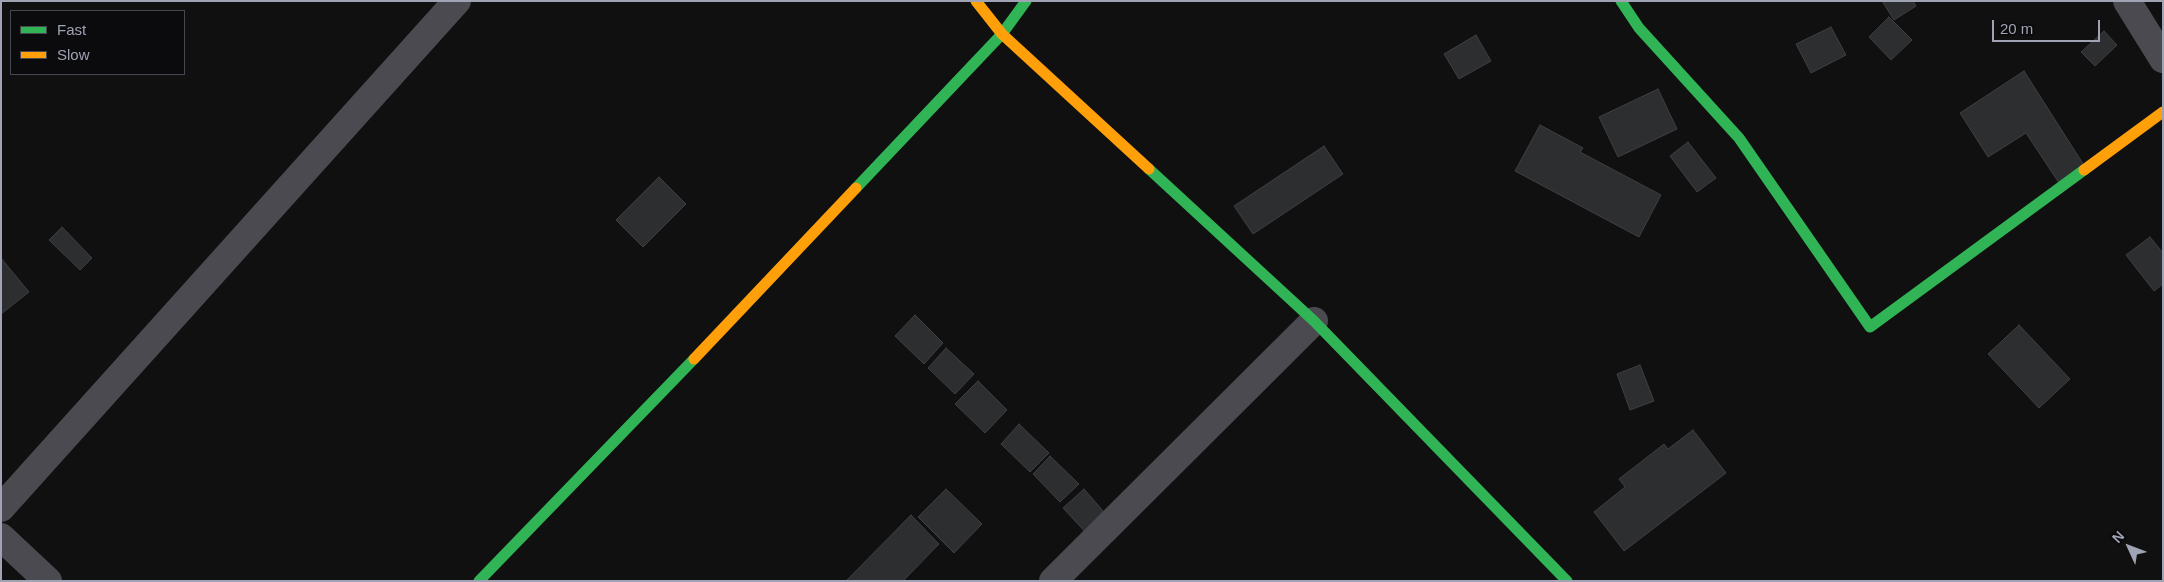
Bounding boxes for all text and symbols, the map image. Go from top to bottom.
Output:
legend [10,10,185,75]
scale bar [1994,10,2102,42]
text: 20 m [2000,20,2033,37]
text: Fast [57,21,86,38]
text: Slow [57,46,90,63]
north arrow [2104,522,2154,572]
text: N [2109,528,2127,546]

